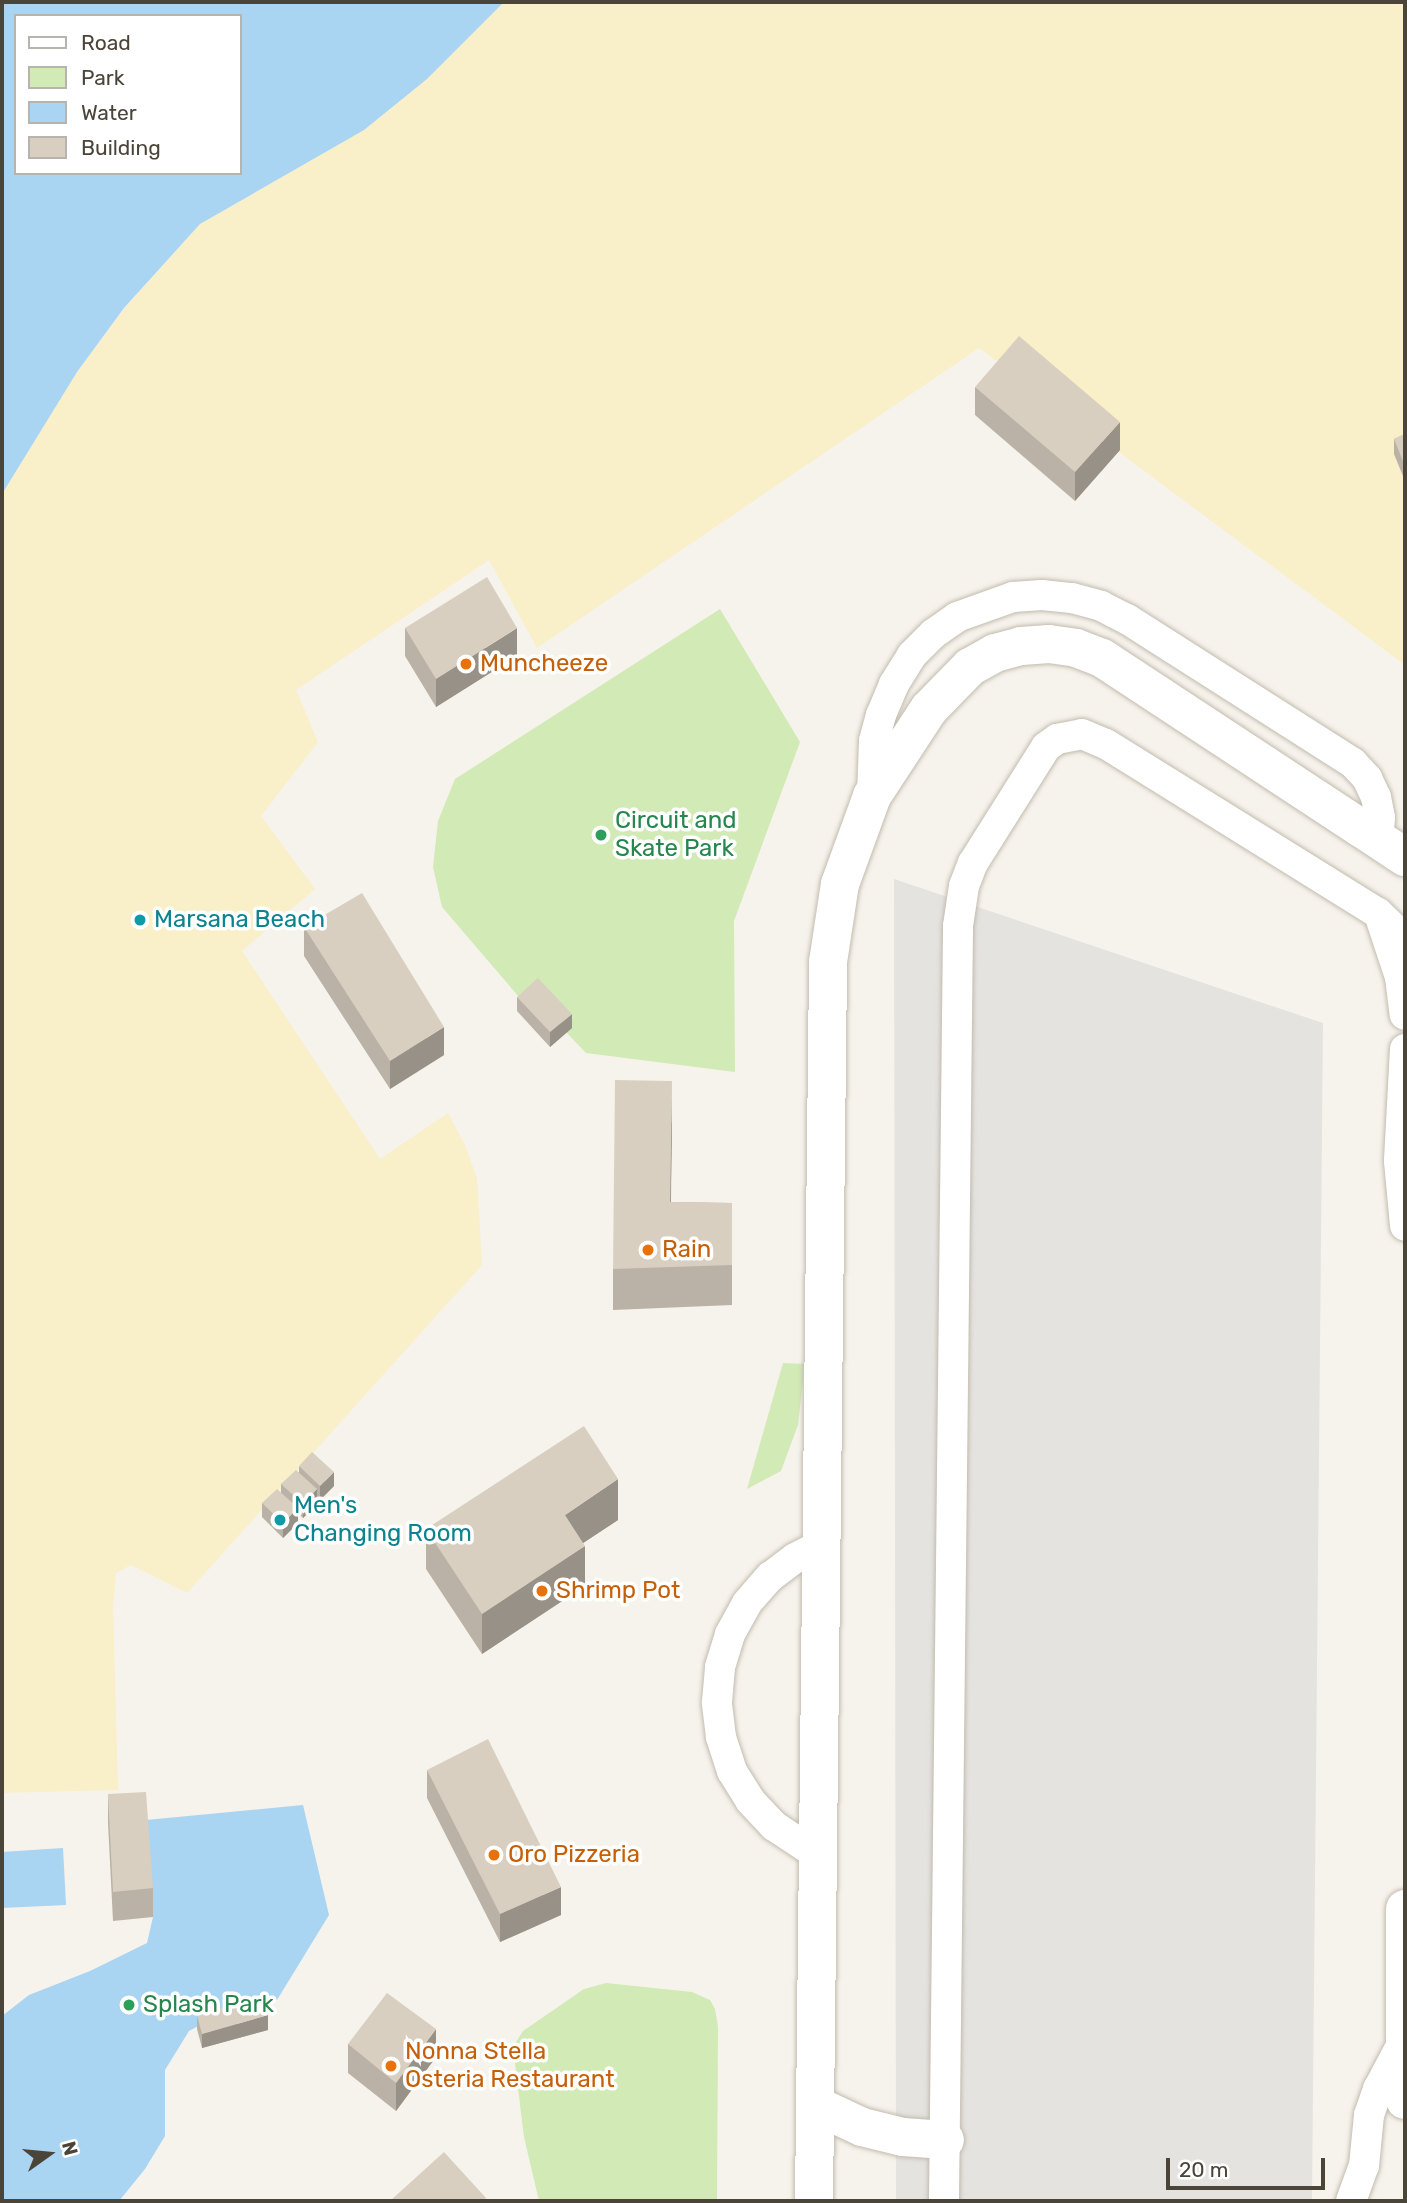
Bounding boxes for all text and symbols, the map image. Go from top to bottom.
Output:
legend [14,14,242,175]
text: Road [81,30,131,55]
text: Park [81,65,125,90]
text: Water [81,100,137,125]
text: Building [81,135,161,160]
place label: Muncheeze [480,650,608,678]
marker: Muncheeze [458,656,474,672]
place label: Circuit and Skate Park [615,807,737,863]
marker: Circuit and Skate Park [593,827,609,843]
place label: Marsana Beach [154,906,325,934]
marker: Marsana Beach [132,912,148,928]
place label: Rain [662,1236,711,1264]
marker: Rain [640,1242,656,1258]
place label: Men's Changing Room [294,1492,472,1548]
marker: Men's Changing Room [272,1512,288,1528]
place label: Shrimp Pot [556,1577,680,1605]
marker: Shrimp Pot [534,1583,550,1599]
place label: Oro Pizzeria [508,1841,640,1869]
marker: Oro Pizzeria [486,1847,502,1863]
place label: Splash Park [143,1991,274,2019]
marker: Splash Park [121,1997,137,2013]
place label: Nonna Stella Osteria Restaurant [405,2038,615,2094]
marker: Nonna Stella Osteria Restaurant [383,2058,399,2074]
north arrow [14,2119,84,2189]
text: N [57,2139,83,2158]
scale bar [1169,2144,1328,2188]
text: 20 m [1179,2157,1228,2182]

